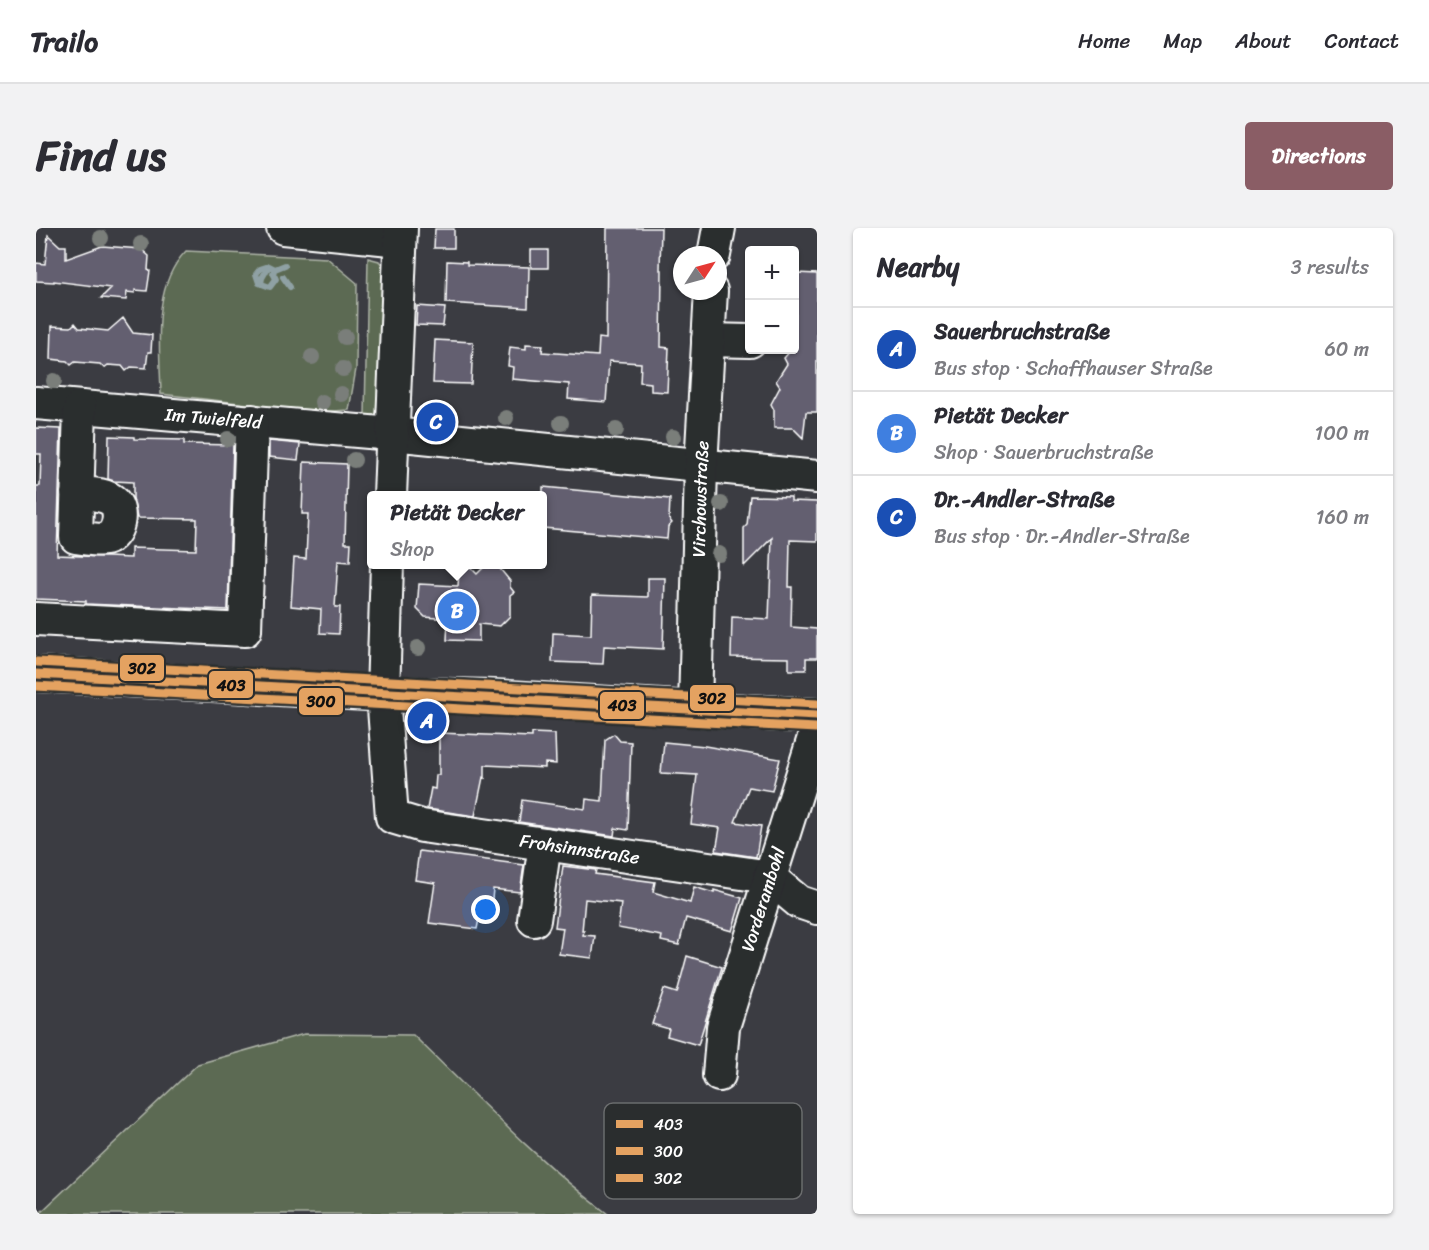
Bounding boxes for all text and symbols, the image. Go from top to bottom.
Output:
text: Trailo [30,17,98,66]
text: Home [1078,22,1130,60]
text: Map [1163,22,1202,60]
text: About [1235,22,1292,60]
text: Contact [1325,22,1399,60]
text: Find us [36,119,166,193]
button: Directions [1245,122,1393,190]
text: Nearby [877,244,959,290]
north arrow [673,246,727,300]
map controls [745,246,799,354]
button: + [745,246,799,300]
text: 3 results [1291,250,1369,285]
button: − [745,300,799,354]
text: Sauerbruchstraße [934,312,1110,351]
text: A [890,332,903,367]
text: 60 m [1324,332,1369,367]
text: Bus stop · Schaffhauser Straße [934,351,1213,386]
text: Pietät Decker [934,396,1067,435]
street label: Im Twielfeld [163,398,265,439]
pin: C [416,400,456,444]
text: B [890,416,903,451]
text: 100 m [1315,416,1369,451]
text: Shop · Sauerbruchstraße [934,435,1153,470]
street label: Virchowstraße [683,440,718,558]
text: Dr.-Andler-Straße [934,480,1115,519]
popup [367,491,547,569]
text: Pietät Decker [390,493,524,532]
text: C [890,500,903,535]
text: 160 m [1316,500,1369,535]
text: Bus stop · Dr.-Andler-Straße [934,519,1190,554]
text: Shop [390,532,434,567]
pin: B [438,588,476,634]
line badge: 302 [119,654,165,682]
text: 302 [127,654,157,683]
line badge: 403 [208,670,254,699]
text: 403 [216,671,246,700]
line badge: 302 [689,684,735,712]
text: 302 [697,684,727,713]
line badge: 300 [298,687,344,716]
text: 300 [305,687,336,716]
line badge: 403 [599,691,645,720]
text: 403 [607,691,637,720]
pin: A [408,698,446,744]
street label: Frohsinnstraße [517,825,642,874]
street label: Vorderambohl [732,842,795,956]
your location [471,895,500,924]
legend [604,1103,802,1199]
text: 403 [654,1110,683,1139]
text: 300 [654,1137,683,1166]
text: 302 [654,1164,682,1193]

